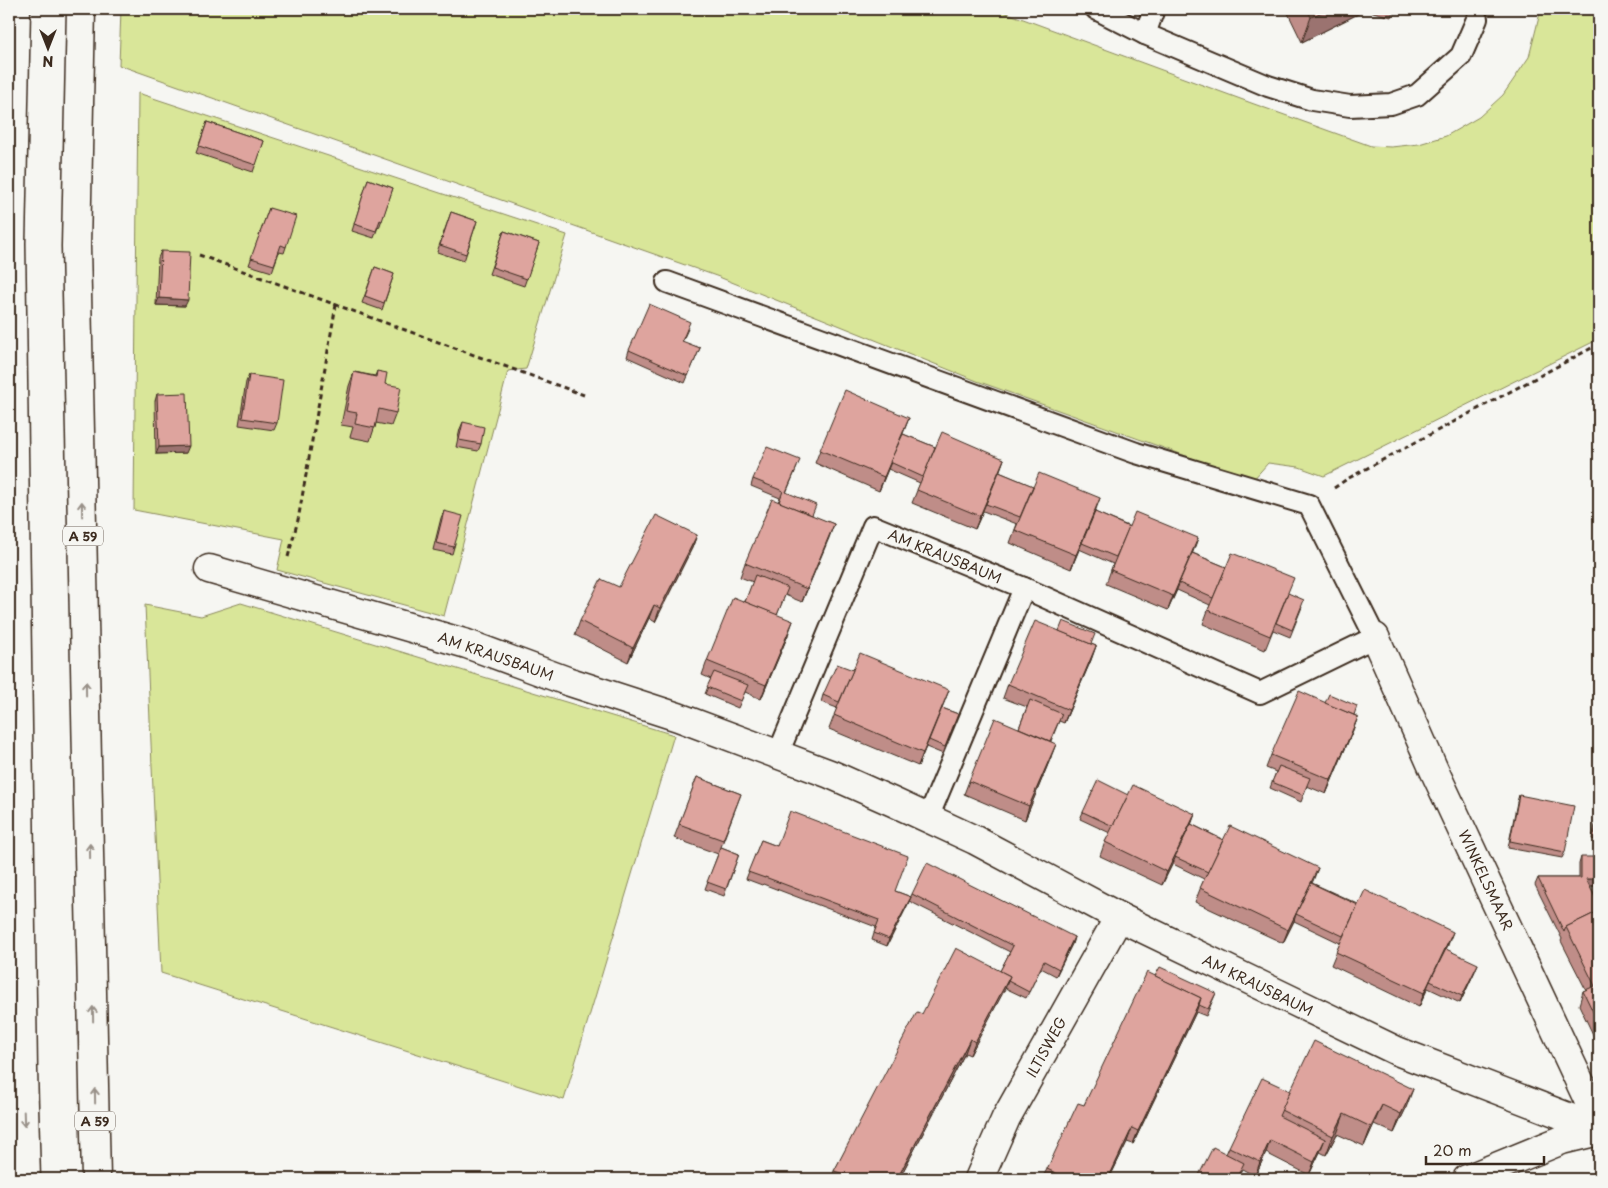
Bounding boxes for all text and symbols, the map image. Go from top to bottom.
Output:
north arrow [22,22,72,72]
text: N [42,51,54,72]
one-way arrow [77,501,87,518]
street label: AM KRAUSBAUM [885,524,1005,588]
road number: A 59 [63,526,103,546]
street label: AM KRAUSBAUM [435,626,557,686]
one-way arrow [81,681,91,698]
street label: WINKELSMAAR [1453,826,1519,934]
one-way arrow [85,844,94,860]
street label: AM KRAUSBAUM [1199,949,1317,1021]
one-way arrow [88,1006,98,1022]
street label: ILTISWEG [1021,1013,1071,1081]
one-way arrow [90,1088,100,1104]
one-way arrow [20,1111,29,1127]
road number: A 59 [75,1112,115,1130]
scale bar [1426,1133,1543,1165]
text: 20 m [1433,1138,1472,1161]

